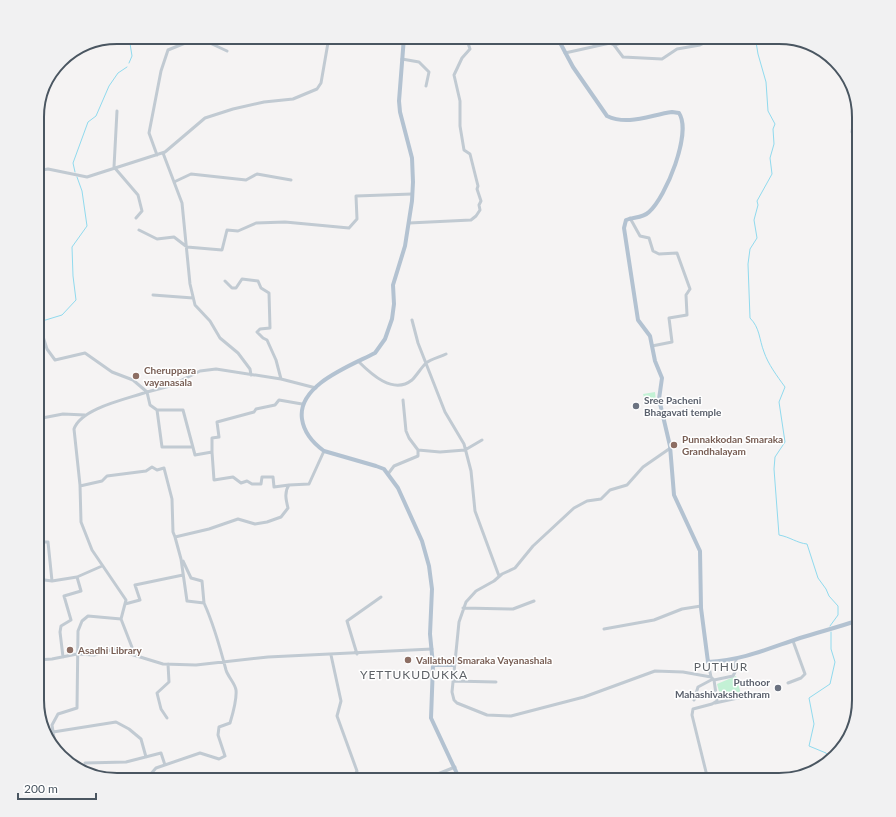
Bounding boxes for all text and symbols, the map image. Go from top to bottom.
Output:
place label: Cheruppara vayanasala [144,364,196,388]
marker: Cheruppara vayanasala [131,371,141,381]
place label: Sree Pacheni Bhagavati temple [644,394,722,418]
marker: Sree Pacheni Bhagavati temple [631,401,641,411]
place label: Punnakkodan Smaraka Grandhalayam [682,433,783,457]
marker: Punnakkodan Smaraka Grandhalayam [669,440,679,450]
place label: Asadhi Library [77,644,143,656]
marker: Asadhi Library [65,645,75,655]
place label: Vallathol Smaraka Vayanashala [415,654,552,666]
marker: Vallathol Smaraka Vayanashala [403,655,413,665]
district label: PUTHUR [694,659,748,674]
district label: YETTUKUDUKKA [360,667,468,682]
place label: Puthoor Mahashivakshethram [675,676,770,700]
marker: Puthoor Mahashivakshethram [773,683,783,693]
scale bar [18,775,96,801]
text: 200 m [24,781,58,796]

